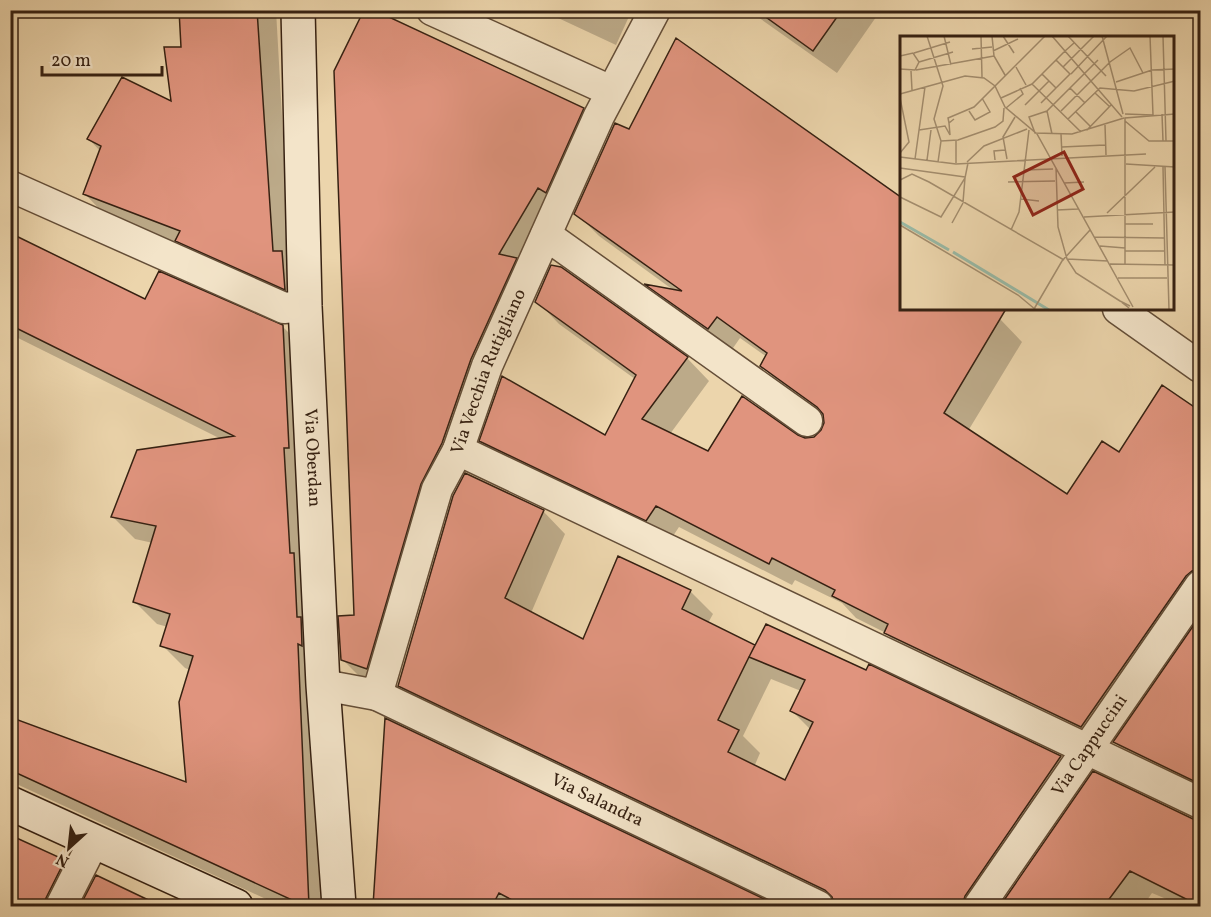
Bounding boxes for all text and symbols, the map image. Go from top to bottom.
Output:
inset map [900,36,1175,310]
scale bar [42,39,162,77]
text: 20 m [51,49,91,74]
street label: Via Vecchia Rutigliano [445,285,532,458]
street label: Via Oberdan [297,408,327,508]
street label: Via Cappuccini [1046,690,1134,801]
street label: Via Salandra [547,767,648,833]
north arrow [39,818,99,878]
text: N [53,847,73,872]

